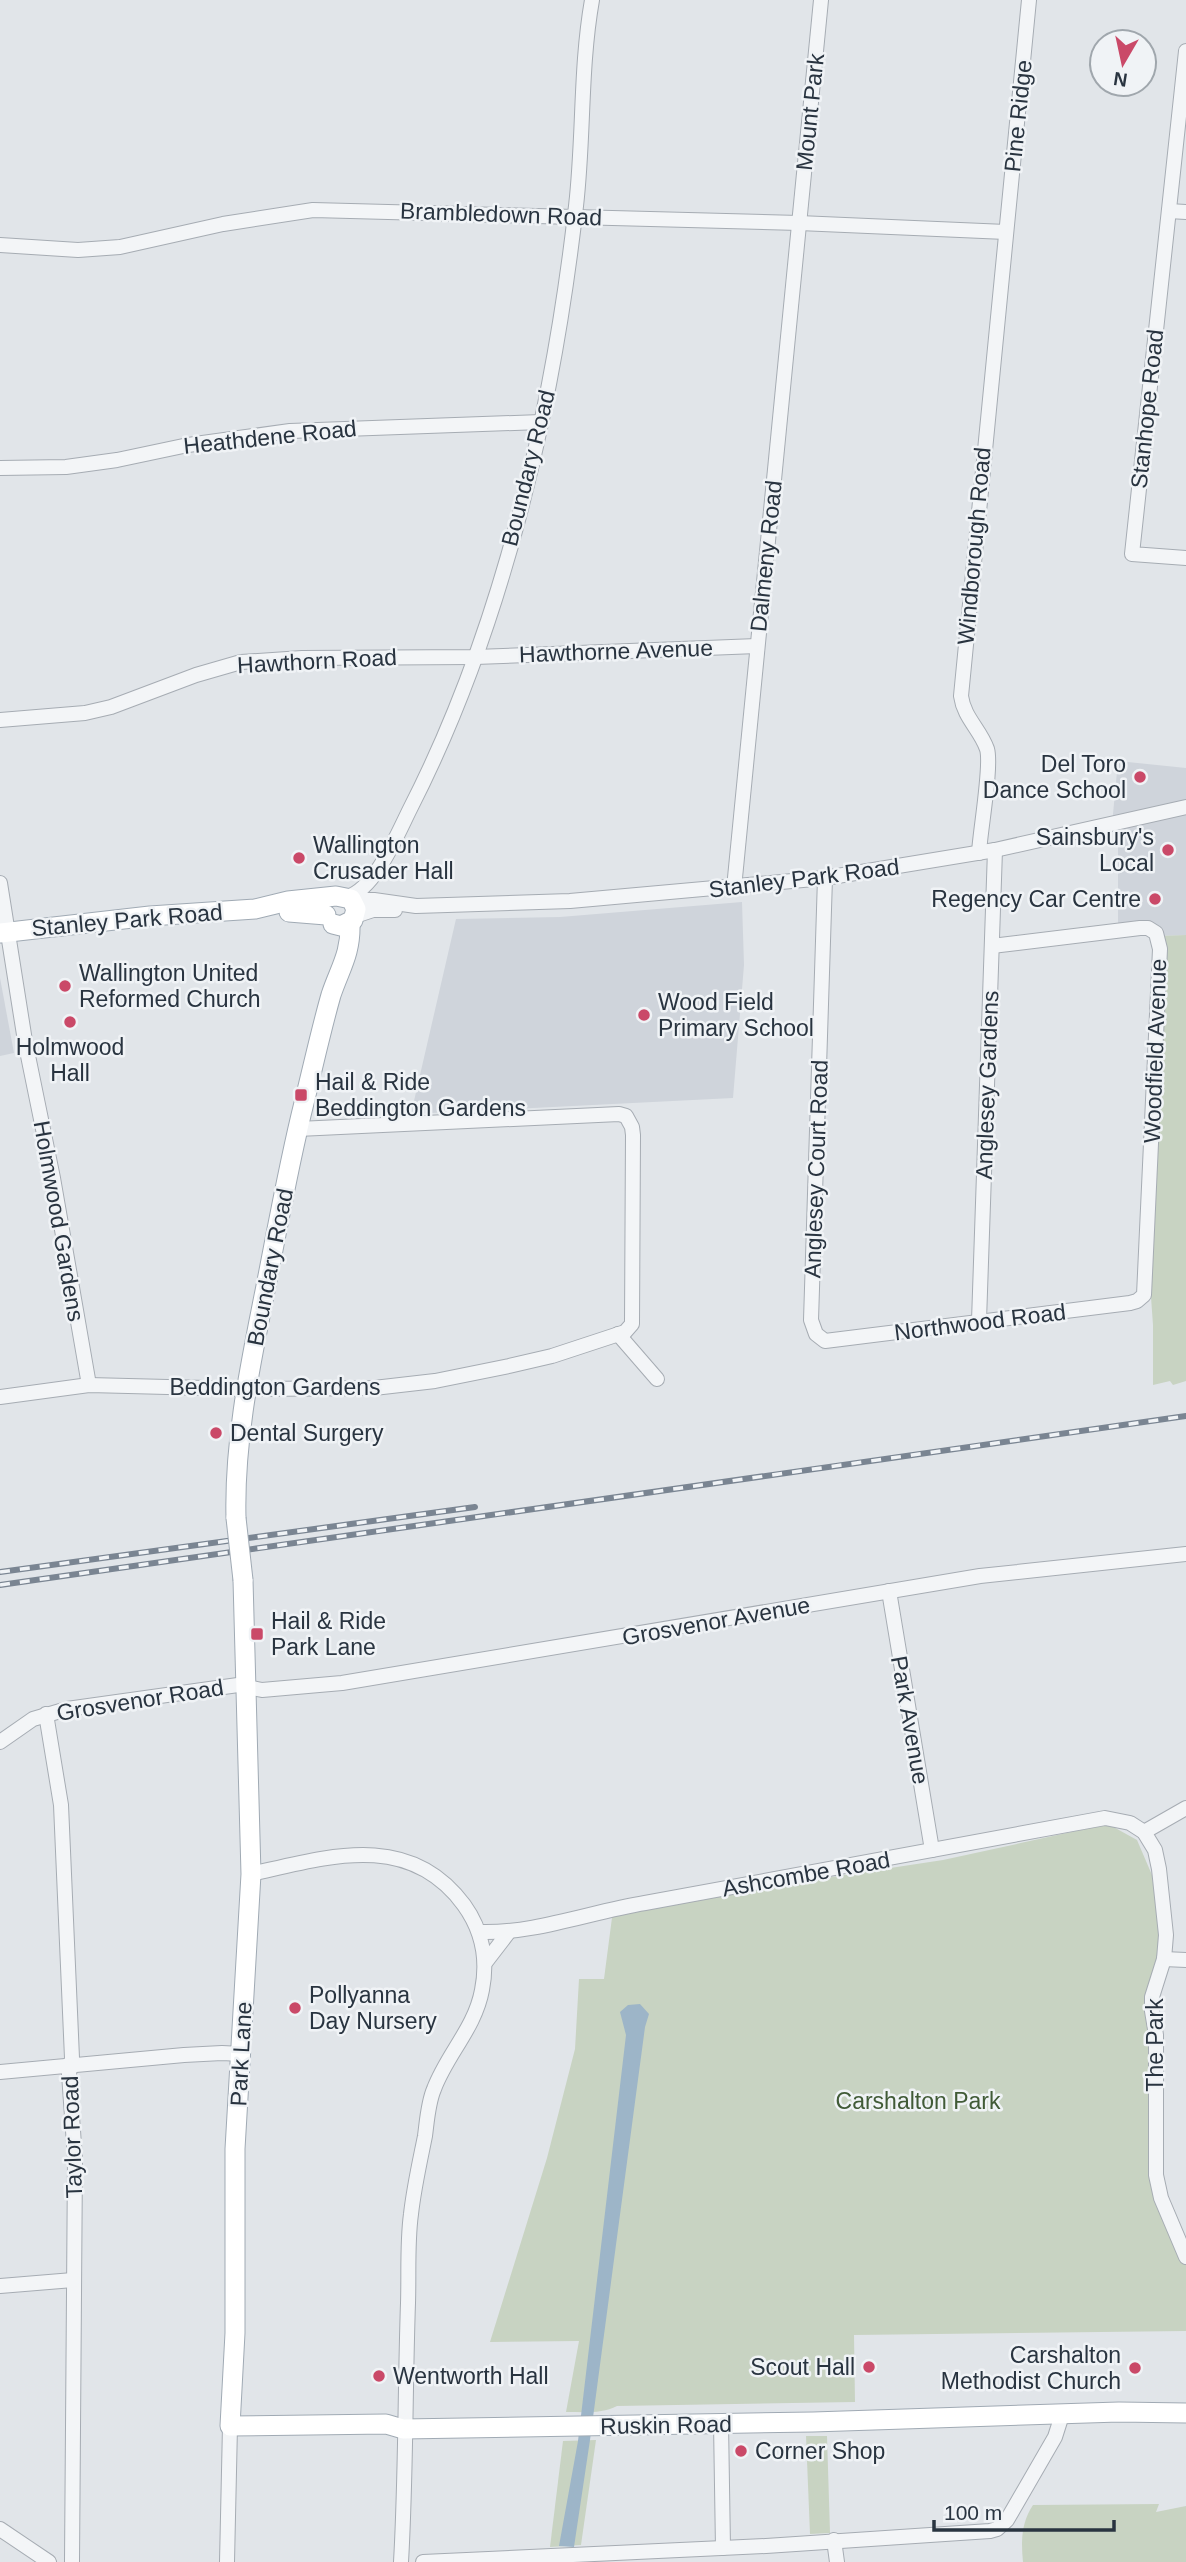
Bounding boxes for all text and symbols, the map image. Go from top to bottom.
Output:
north arrow [1088,28,1158,98]
street label: Mount Park [791,52,829,172]
street label: Pine Ridge [999,59,1037,173]
text: N [1112,68,1129,91]
street label: Brambledown Road [400,197,602,231]
street label: Stanhope Road [1126,328,1168,490]
street label: Boundary Road [496,387,560,549]
street label: Heathdene Road [182,415,358,459]
street label: Windborough Road [952,446,996,646]
street label: Dalmeny Road [745,479,787,633]
street label: Hawthorne Avenue [519,635,713,667]
street label: Hawthorn Road [237,644,397,678]
place label: Del Toro Dance School [983,751,1126,803]
marker: Del Toro Dance School [1132,769,1148,785]
place label: Sainsbury's Local [1036,824,1154,876]
place label: Wallington Crusader Hall [313,832,454,884]
marker: Sainsbury's Local [1160,842,1176,858]
marker: Wallington Crusader Hall [291,850,307,866]
street label: Stanley Park Road [707,853,901,903]
place label: Regency Car Centre [931,886,1141,912]
marker: Regency Car Centre [1147,891,1163,907]
street label: Stanley Park Road [30,899,224,941]
street label: Woodfield Avenue [1139,958,1171,1144]
place label: Wallington United Reformed Church [79,960,261,1012]
marker: Wallington United Reformed Church [57,978,73,994]
place label: Wood Field Primary School [658,989,814,1041]
street label: Anglesey Gardens [971,990,1003,1180]
marker: Wood Field Primary School [636,1007,652,1023]
marker: Holmwood Hall [62,1014,78,1030]
place label: Holmwood Hall [16,1034,124,1086]
street label: Anglesey Court Road [799,1059,833,1279]
place label: Hail & Ride Beddington Gardens [315,1069,526,1121]
marker: Hail & Ride Beddington Gardens [293,1087,309,1103]
street label: Holmwood Gardens [29,1119,89,1323]
street label: Boundary Road [242,1186,298,1348]
street label: Northwood Road [893,1299,1067,1345]
street label: Beddington Gardens [170,1374,381,1400]
place label: Dental Surgery [230,1420,384,1446]
marker: Dental Surgery [208,1425,224,1441]
street label: Grosvenor Avenue [620,1592,812,1650]
place label: Hail & Ride Park Lane [271,1608,386,1660]
marker: Hail & Ride Park Lane [249,1626,265,1642]
street label: Park Avenue [886,1654,934,1786]
street label: Grosvenor Road [55,1674,225,1726]
street label: Ashcombe Road [720,1846,892,1902]
place label: Pollyanna Day Nursery [309,1982,437,2034]
street label: The Park [1142,1998,1168,2092]
marker: Pollyanna Day Nursery [287,2000,303,2016]
street label: Park Lane [225,2001,257,2107]
street label: Taylor Road [57,2075,87,2199]
park label: Carshalton Park [836,2088,1001,2114]
place label: Carshalton Methodist Church [941,2342,1121,2394]
place label: Scout Hall [750,2354,855,2380]
marker: Scout Hall [861,2359,877,2375]
marker: Carshalton Methodist Church [1127,2360,1143,2376]
place label: Wentworth Hall [393,2363,549,2389]
marker: Wentworth Hall [371,2368,387,2384]
street label: Ruskin Road [600,2411,732,2439]
place label: Corner Shop [755,2438,885,2464]
marker: Corner Shop [733,2443,749,2459]
scale bar [934,2488,1114,2532]
text: 100 m [944,2501,1002,2524]

